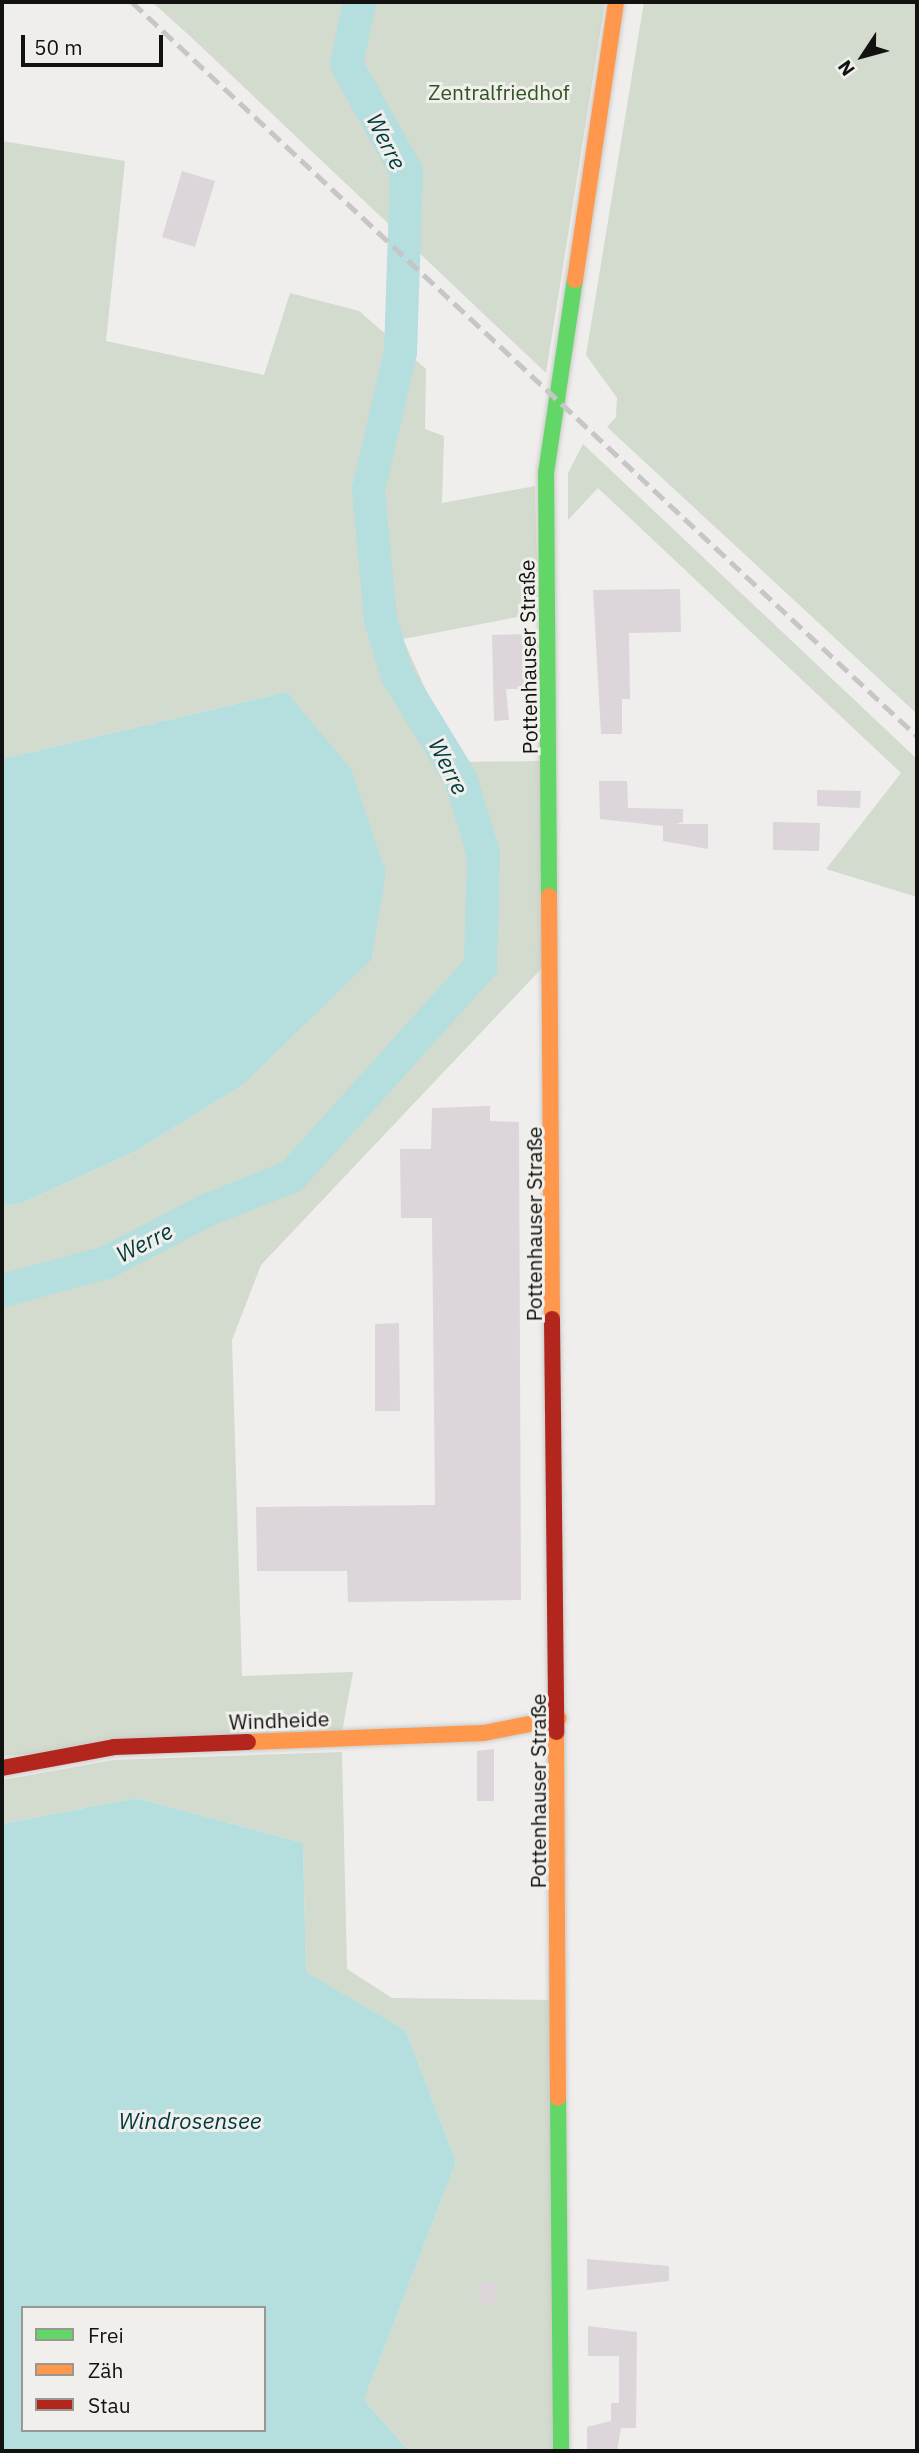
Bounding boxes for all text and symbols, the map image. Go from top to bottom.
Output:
scale bar [24,21,166,65]
north arrow [828,21,898,91]
text: 50 m [34,33,83,61]
text: N [832,56,860,81]
park label: Zentralfriedhof [428,79,570,105]
water label: Werre [361,108,413,174]
street label: Pottenhauser Straße [514,559,542,755]
water label: Werre [423,733,475,799]
street label: Pottenhauser Straße [521,1127,547,1321]
water label: Werre [111,1216,177,1268]
street label: Pottenhauser Straße [525,1694,551,1888]
street label: Windheide [228,1706,330,1734]
water label: Windrosensee [118,2106,262,2134]
legend [21,2306,266,2432]
text: Frei [88,2321,124,2349]
text: Zäh [88,2356,123,2384]
text: Stau [88,2391,131,2419]

